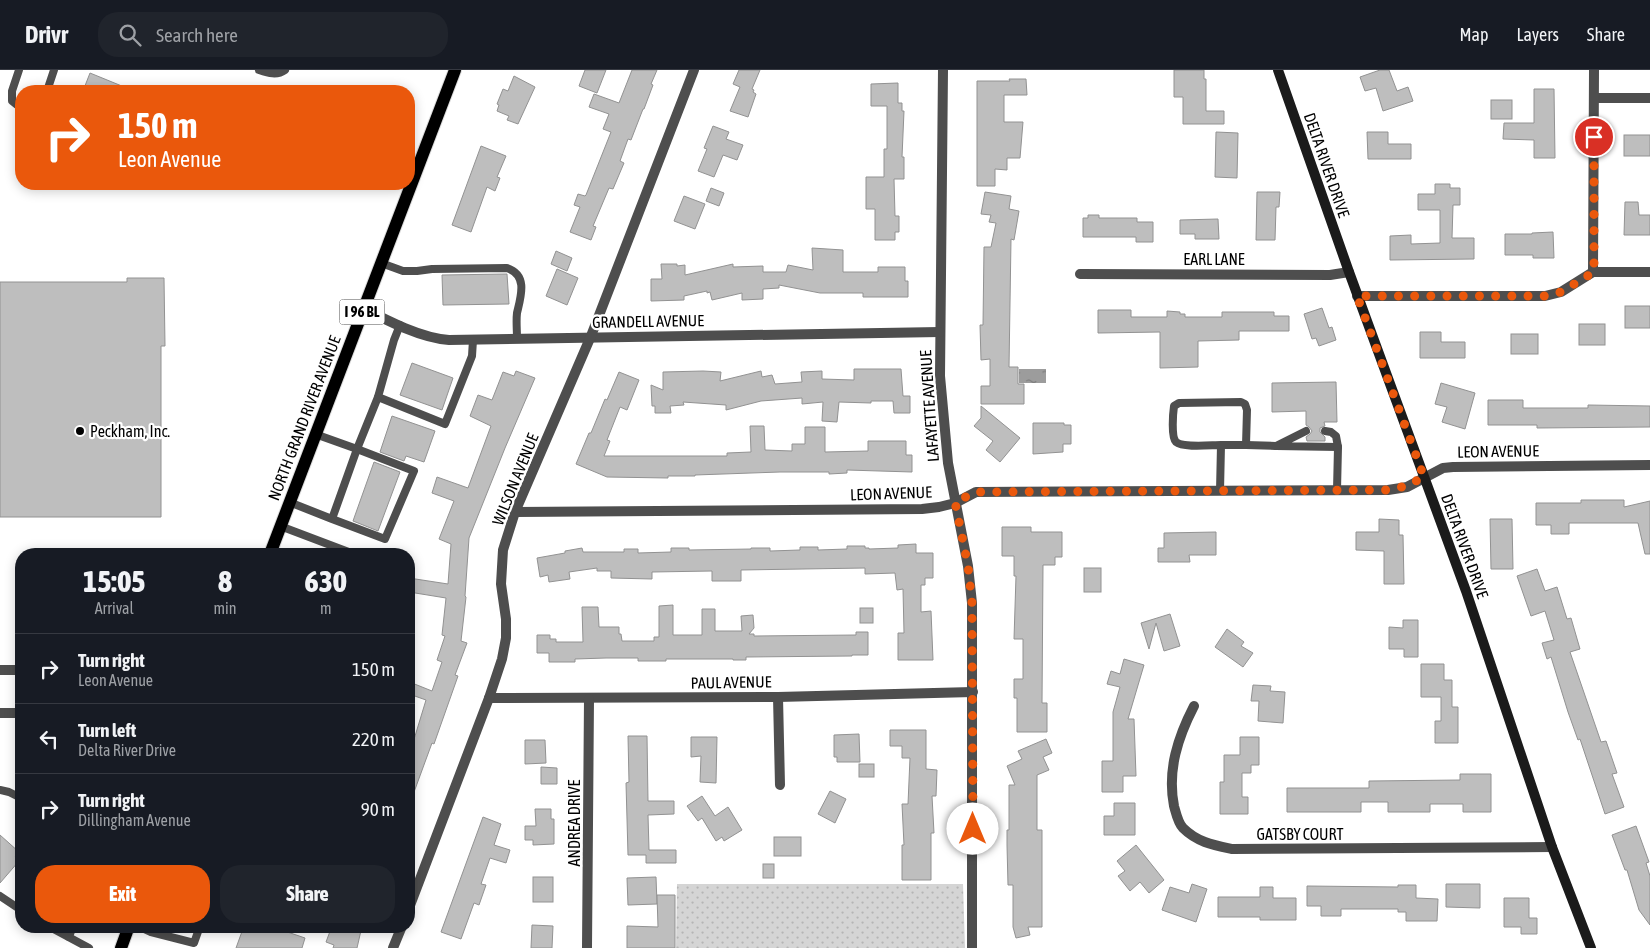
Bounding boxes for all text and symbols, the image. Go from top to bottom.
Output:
search box [98,12,448,57]
text: Drivr [25,21,68,48]
icon: search [116,21,144,49]
text: Search here [156,24,238,46]
text: Map [1459,24,1488,45]
text: Layers [1516,24,1559,45]
text: Share [1587,24,1625,45]
icon: right [35,105,100,170]
text: 150 m [118,105,197,145]
street label: DELTA RIVER DRIVE [1301,110,1353,220]
pin [1573,116,1615,158]
icon: arrive [1580,123,1608,151]
text: Leon Avenue [118,146,221,172]
street label: EARL LANE [1183,250,1245,268]
road number: I 96 BL [340,300,384,324]
street label: GRANDELL AVENUE [592,311,704,331]
street label: NORTH GRAND RIVER AVENUE [264,333,344,503]
street label: LAFAYETTE AVENUE [916,349,942,463]
place label: Peckham, Inc. [90,422,170,440]
marker: Peckham, Inc. [74,425,86,437]
street label: WILSON AVENUE [488,430,542,528]
street label: LEON AVENUE [1457,441,1539,461]
street label: LEON AVENUE [850,483,932,503]
street label: DELTA RIVER DRIVE [1438,491,1492,601]
text: 15:05 [83,564,145,598]
text: 8 [218,564,232,598]
text: 630 [305,564,347,598]
text: Arrival [95,599,134,617]
text: min [214,599,237,617]
text: m [320,599,332,617]
text: Turn right [78,649,145,671]
icon: right [35,655,63,683]
text: 150 m [352,658,395,680]
text: Leon Avenue [78,671,153,689]
street label: PAUL AVENUE [690,672,772,692]
text: Turn left [78,719,136,741]
icon: left [35,725,63,753]
text: 220 m [352,728,395,750]
text: Delta River Drive [78,741,176,759]
street label: ANDREA DRIVE [565,779,583,866]
text: Turn right [78,789,145,811]
icon: right [35,795,63,823]
text: 90 m [361,798,395,820]
position arrow [946,802,998,854]
text: Dillingham Avenue [78,811,191,829]
street label: GATSBY COURT [1256,825,1344,843]
button: Exit [35,865,210,923]
button: Share [220,865,395,923]

